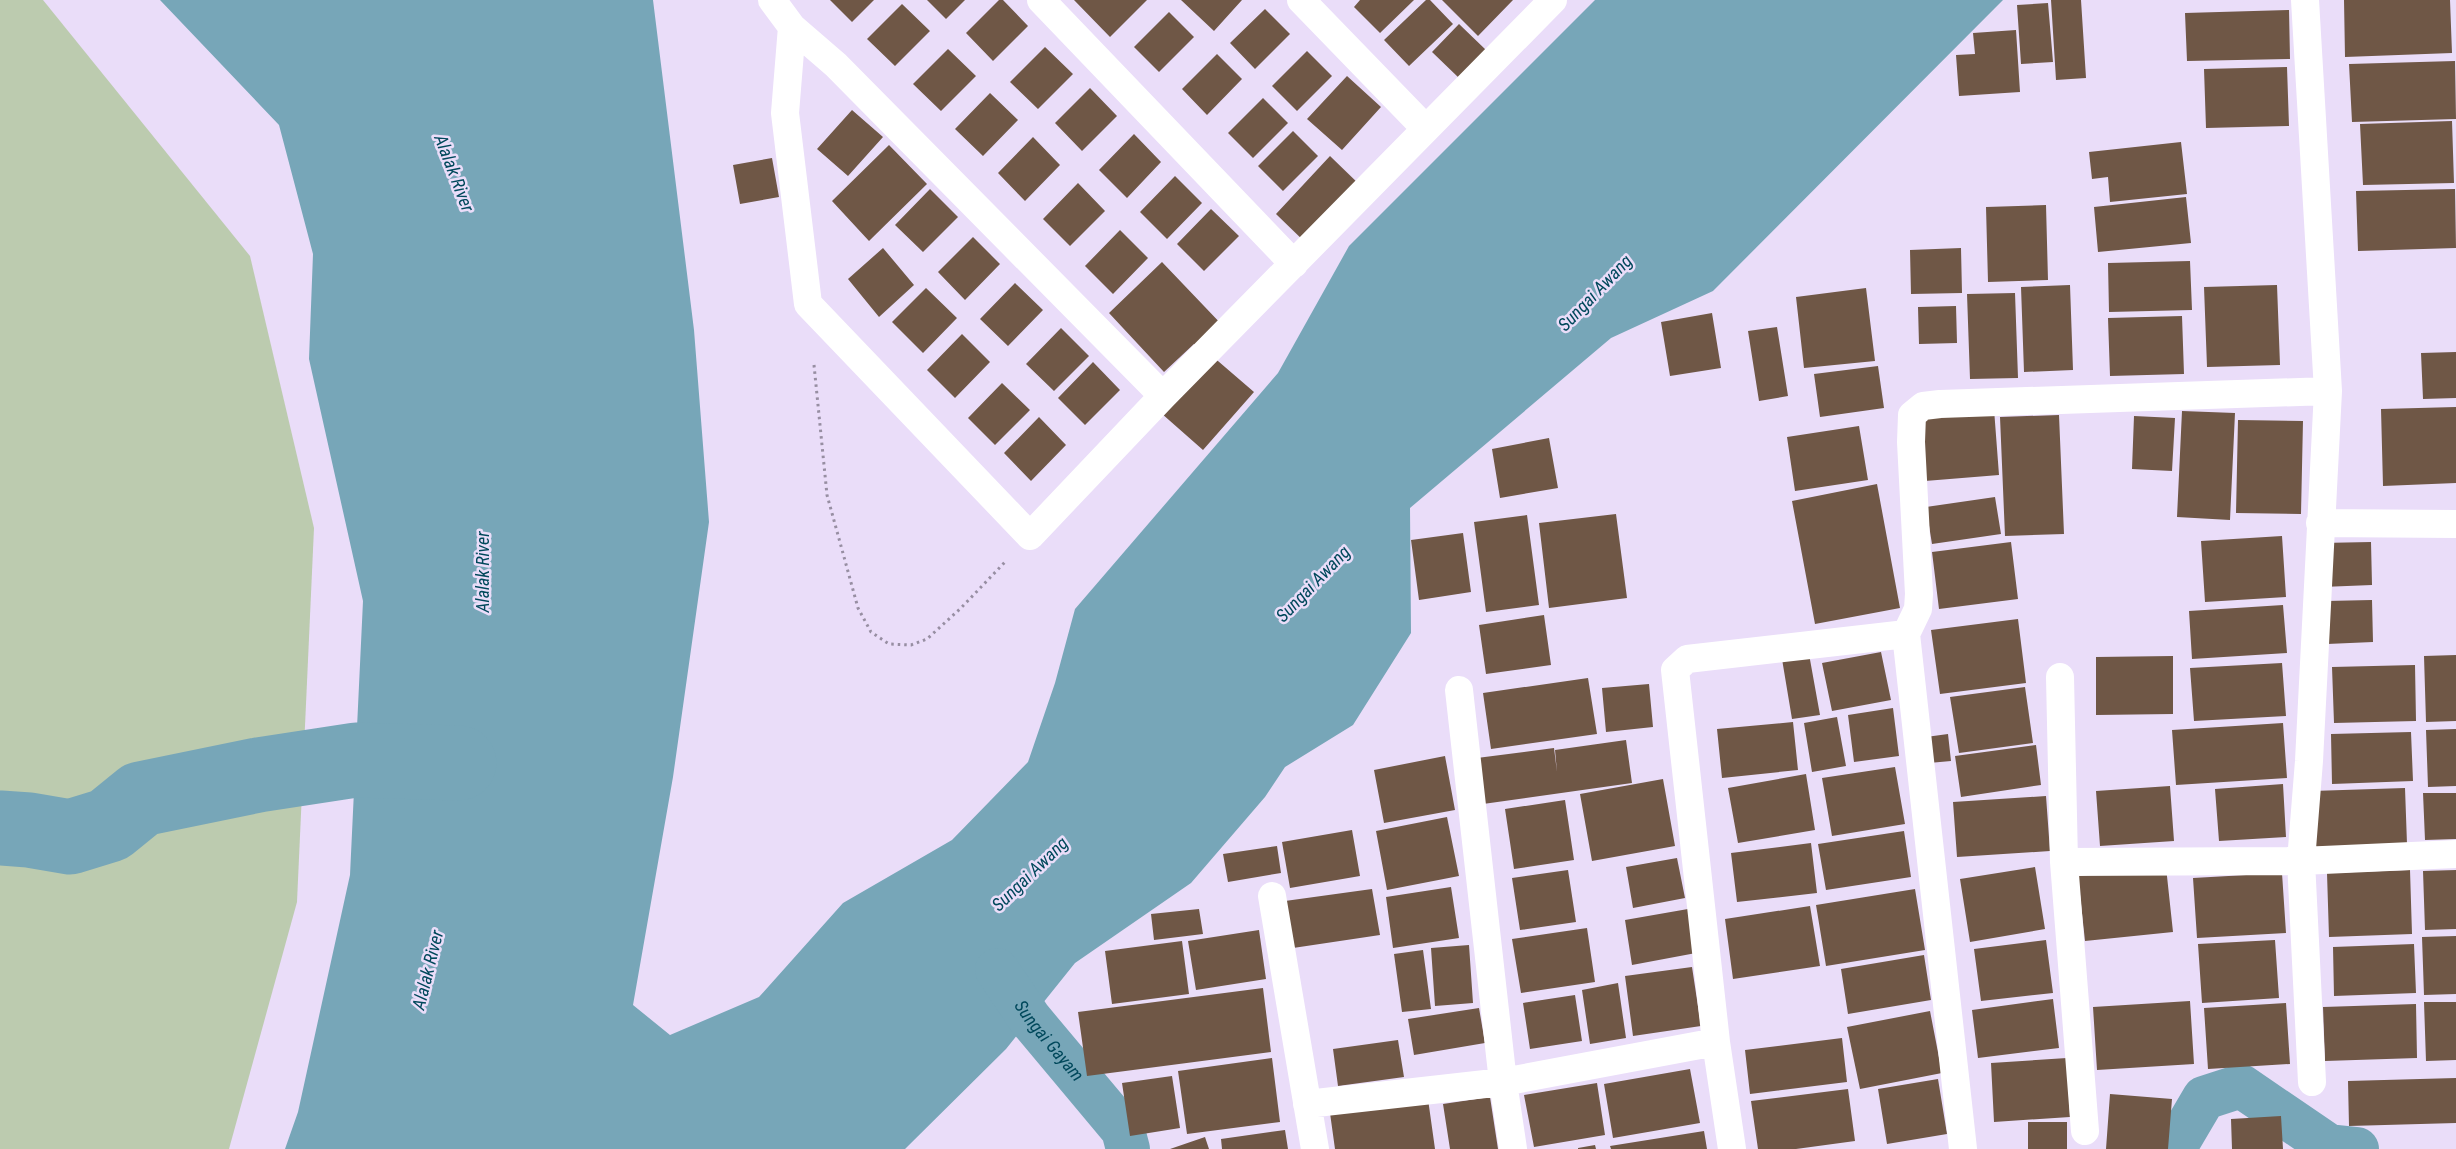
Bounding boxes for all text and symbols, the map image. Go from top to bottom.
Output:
water label: Alalak River [430,130,479,215]
water label: Sungai Awang [1553,250,1636,335]
water label: Alalak River [472,531,493,613]
water label: Sungai Awang [1271,541,1354,626]
water label: Sungai Awang [987,832,1072,915]
water label: Alalak River [407,927,448,1013]
water label: Sungai Gayam [1010,996,1089,1085]

